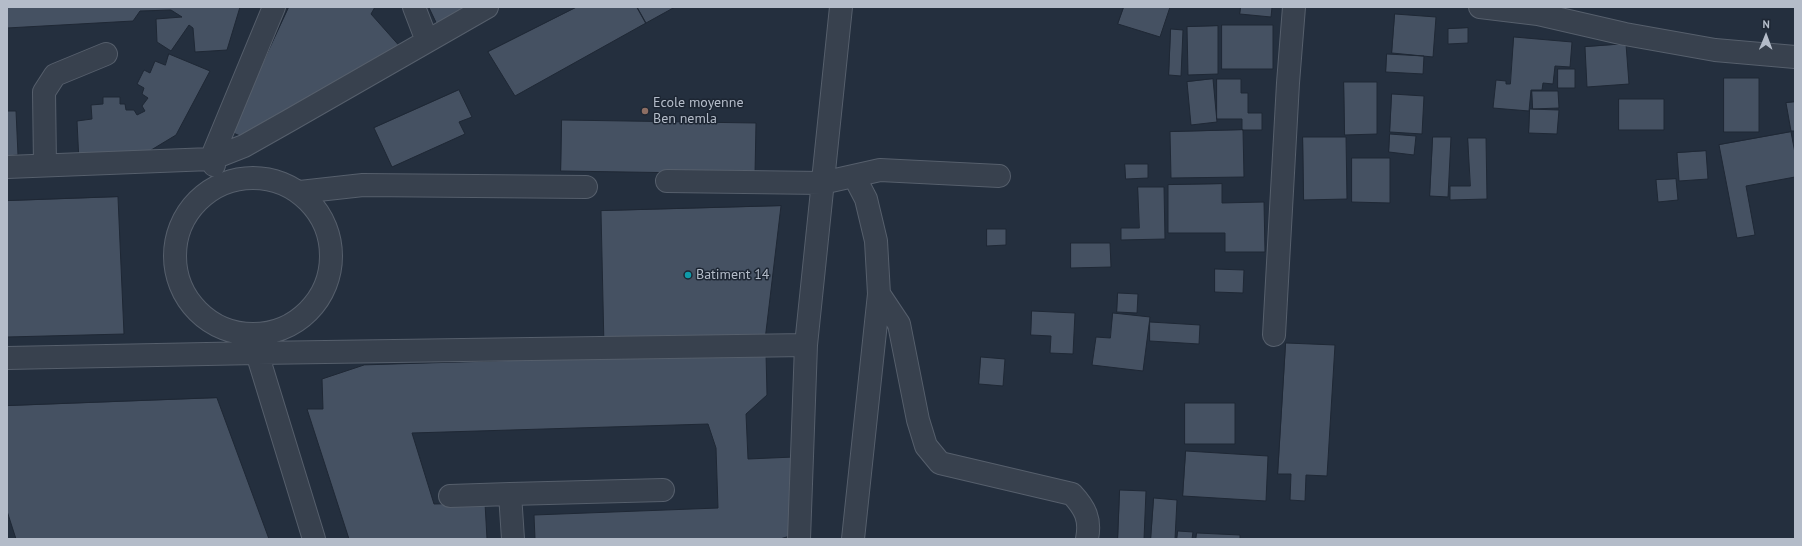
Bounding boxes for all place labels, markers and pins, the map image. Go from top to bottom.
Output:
place label: Ecole moyenne Ben nemla [653,95,744,128]
marker: Ecole moyenne Ben nemla [640,106,650,116]
place label: Batiment 14 [696,267,769,283]
marker: Batiment 14 [683,270,693,280]

